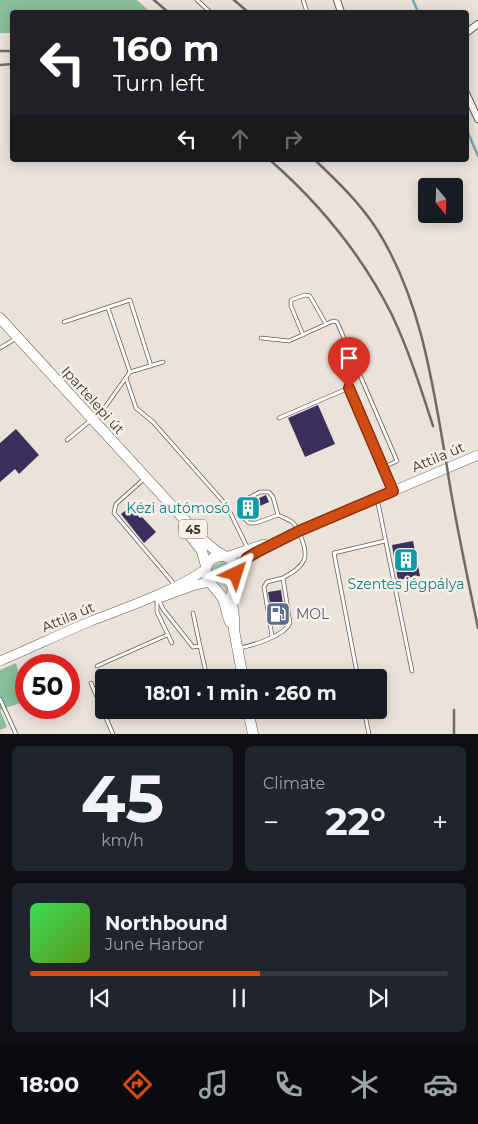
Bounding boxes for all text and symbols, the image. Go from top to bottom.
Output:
text: 160 m [113,27,219,70]
icon: left [30,30,95,95]
text: Turn left [113,70,205,97]
icon: left [173,125,201,153]
icon: ahead [226,125,254,153]
icon: right [279,125,307,153]
north arrow [418,178,462,222]
map controls [418,178,463,223]
pin [328,337,370,388]
icon: arrive [335,344,363,372]
street label: Ipartelepi út [58,362,129,438]
street label: Attila út [409,438,467,476]
building icon: Kézi autómosó [235,495,261,521]
place label: Kézi autómosó [126,499,230,517]
road number: 45 [179,520,207,538]
position arrow [209,547,261,599]
building icon: Szentes jégpálya [393,547,419,573]
place label: Szentes jégpálya [348,575,464,593]
street label: Attila út [39,598,97,636]
fuel station icon: MOL [265,601,291,627]
place label: MOL [296,605,330,623]
speed limit sign: 50 [15,654,80,719]
text: 18:01 · 1 min · 260 m [145,682,337,705]
text: 45 [81,759,164,838]
text: Climate [263,774,325,793]
text: 22° [325,798,386,845]
text: − [263,805,279,839]
text: + [432,805,448,839]
text: km/h [101,831,144,850]
text: Northbound [105,912,228,935]
text: June Harbor [105,935,204,954]
icon: previous [86,984,114,1012]
icon: pause [225,984,253,1012]
icon: next [364,984,392,1012]
icon: directions [120,1067,155,1102]
icon: music [196,1067,231,1102]
icon: phone [271,1067,306,1102]
icon: climate [347,1067,382,1102]
icon: car [423,1067,458,1102]
text: 18:00 [20,1071,79,1098]

